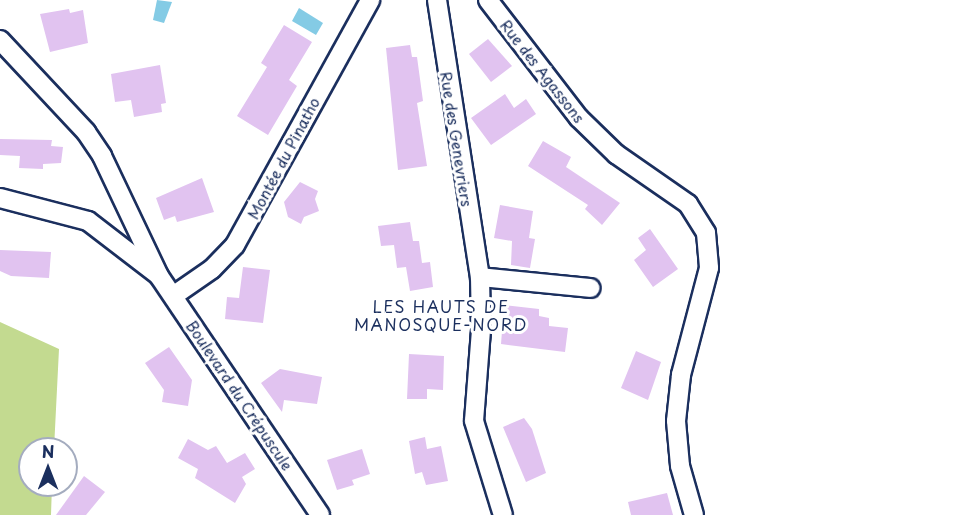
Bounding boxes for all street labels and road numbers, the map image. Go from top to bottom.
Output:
street label: Rue des Agassons [496,15,590,127]
street label: Rue des Genevriers [437,70,477,208]
street label: Montée du Pinatho [243,94,323,222]
street label: Boulevard du Crépuscule [183,316,297,474]

